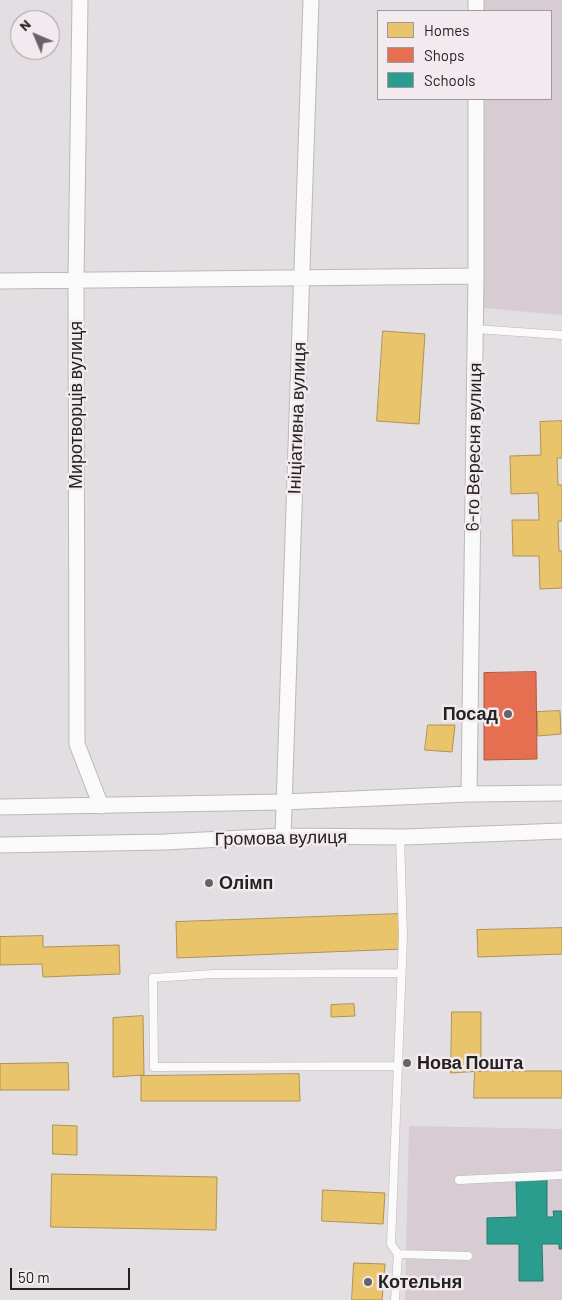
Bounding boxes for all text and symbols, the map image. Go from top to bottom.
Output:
north arrow [10,10,60,60]
legend [377,10,552,100]
text: N [15,15,34,34]
text: Homes [424,21,469,39]
text: Shops [424,46,464,64]
text: Schools [424,71,476,89]
street label: Миротворців вулиця [65,321,87,489]
street label: Ініціативна вулиця [284,341,310,495]
street label: 6-го Вересня вулиця [462,362,486,532]
place label: Посад [443,703,498,725]
marker: Посад [502,708,514,720]
street label: Громова вулиця [215,826,347,850]
place label: Олімп [219,872,273,894]
marker: Олімп [203,877,215,889]
place label: Нова Пошта [417,1052,523,1074]
marker: Нова Пошта [401,1057,413,1069]
scale bar [12,1258,132,1290]
text: 50 m [18,1268,50,1286]
place label: Котельня [378,1271,462,1293]
marker: Котельня [362,1276,374,1288]

